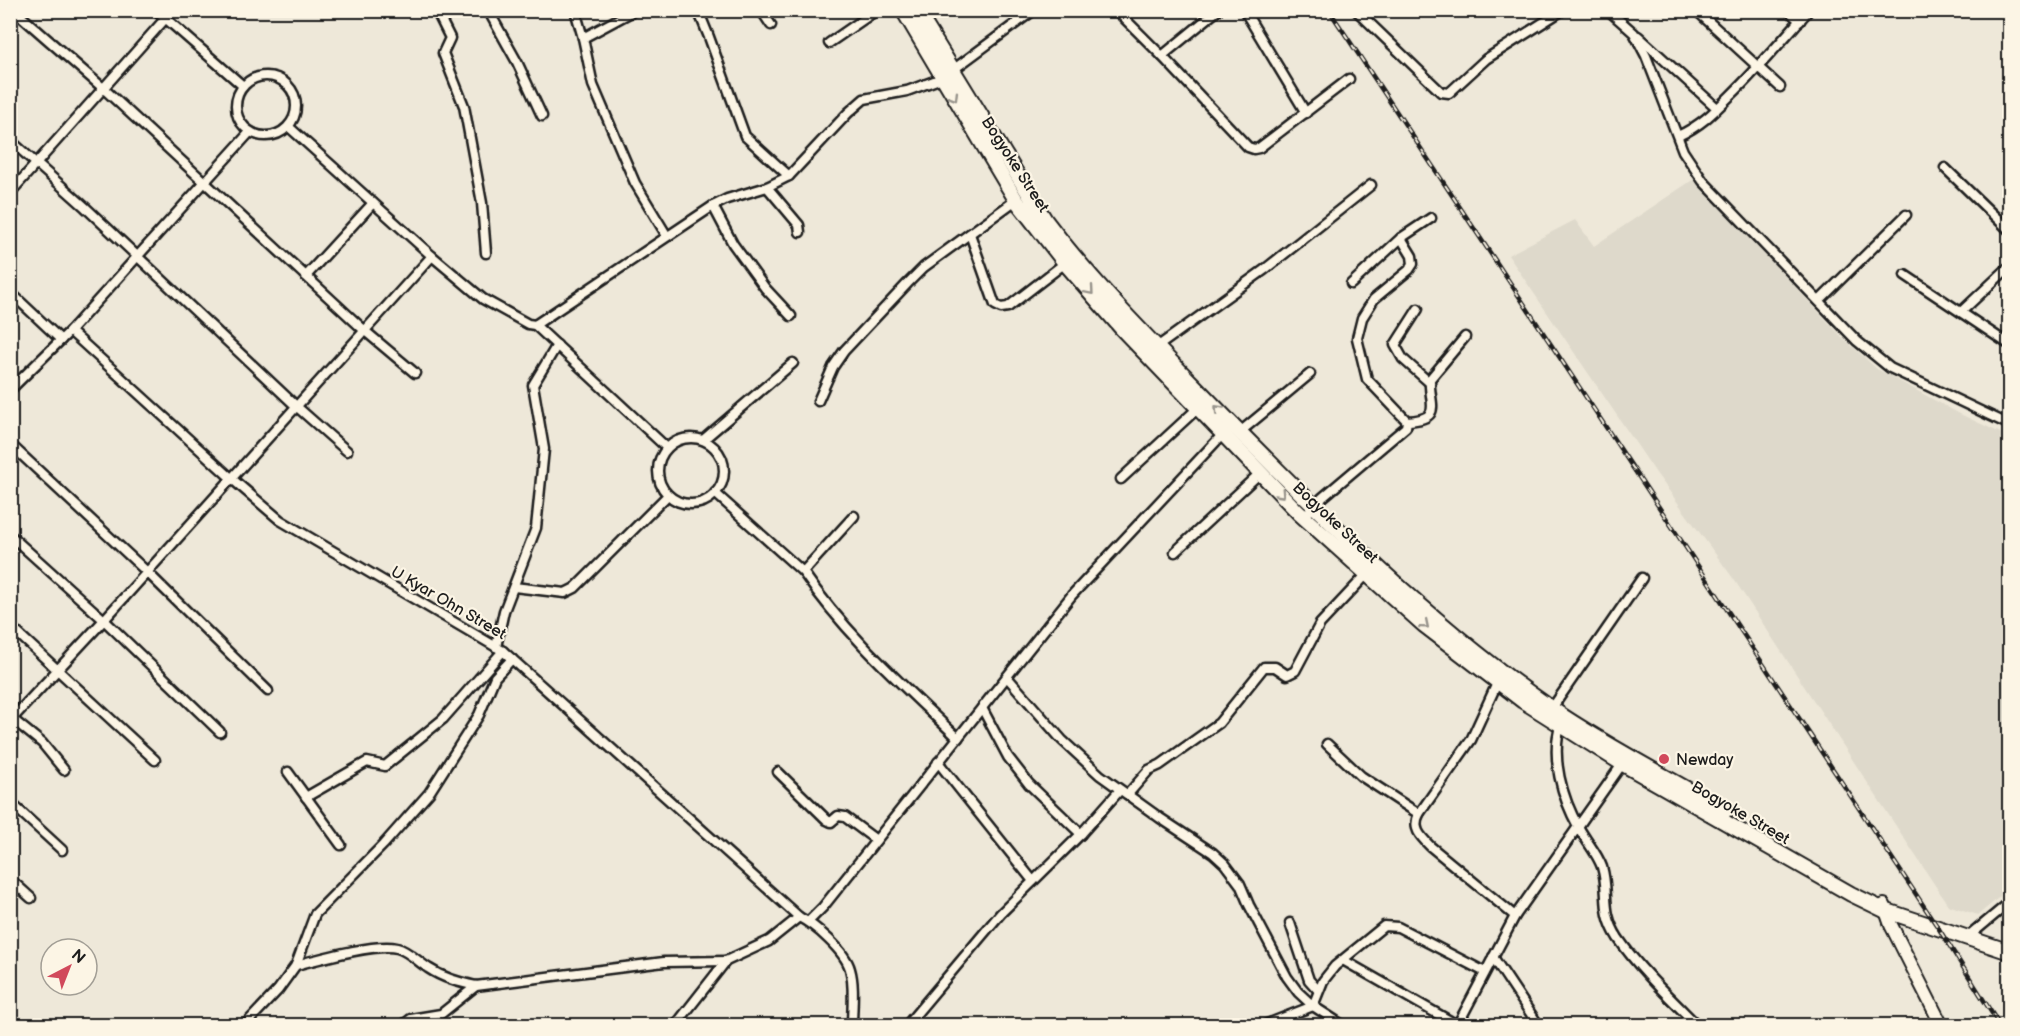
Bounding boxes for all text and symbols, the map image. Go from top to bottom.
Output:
one-way arrow [946,91,958,101]
street label: Bogyoke Street [977,113,1053,216]
one-way arrow [1082,284,1093,295]
one-way arrow [1214,406,1225,417]
street label: Bogyoke Street [1288,479,1382,568]
one-way arrow [1273,487,1284,498]
street label: U Kyar Ohn Street [387,563,509,644]
one-way arrow [1418,618,1429,629]
place label: Newday [1676,751,1734,770]
marker: Newday [1657,752,1671,766]
street label: Bogyoke Street [1688,778,1793,849]
north arrow [39,937,99,997]
text: N [67,946,89,968]

